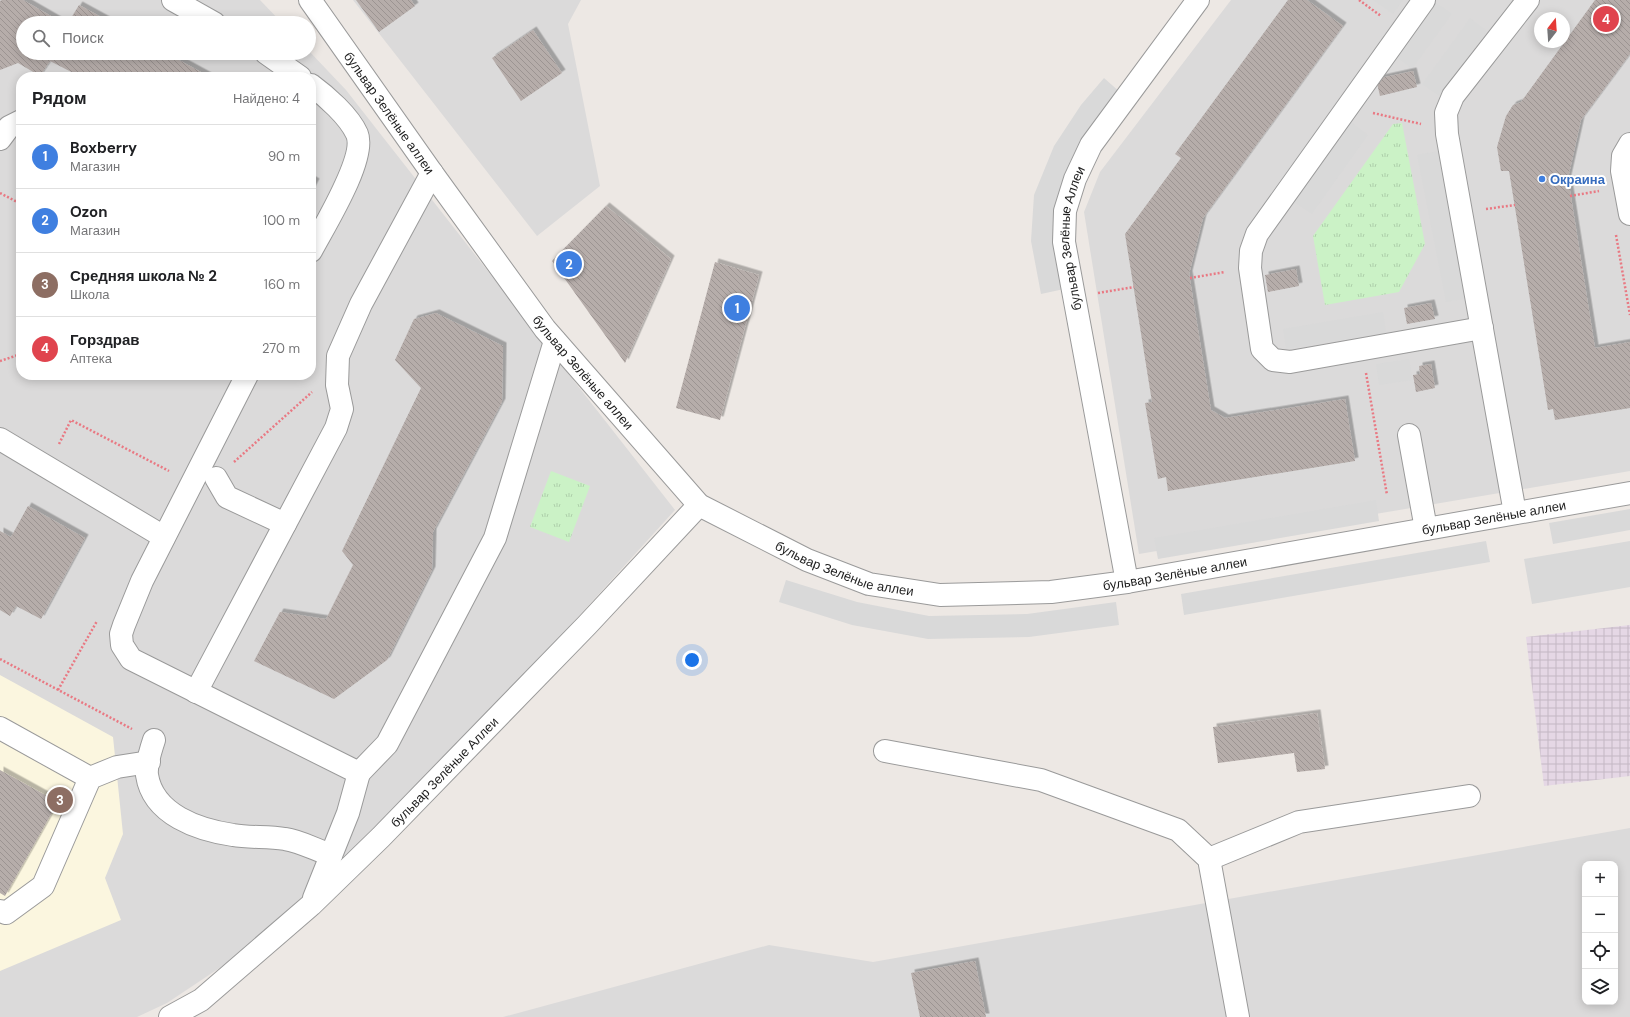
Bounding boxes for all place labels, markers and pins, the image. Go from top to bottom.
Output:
pin: 4 [1593,4,1619,34]
place label: Окраина [1550,171,1606,188]
marker: Окраина [1537,174,1547,184]
pin: 2 [556,249,582,279]
pin: 1 [724,293,750,323]
pin: 3 [47,785,73,815]

